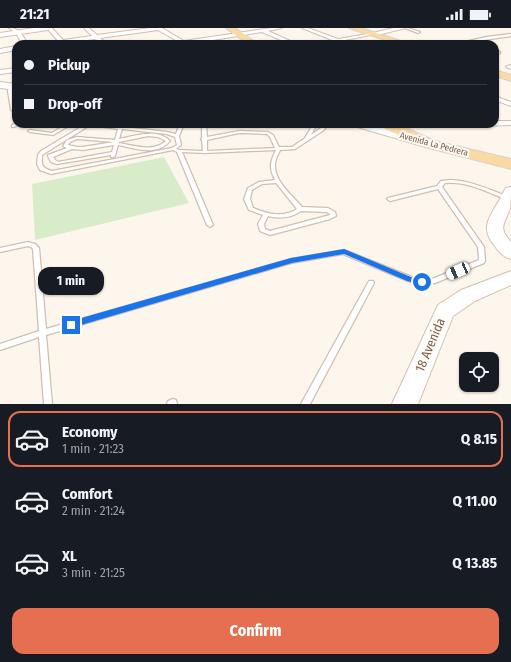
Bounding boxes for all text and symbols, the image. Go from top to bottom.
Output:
text: 21:21 [20,5,50,23]
text: Pickup [48,56,90,74]
text: Drop-off [48,95,102,113]
street label: Avenida La Pedrera [399,130,470,158]
car [445,261,471,281]
callout: 1 min [38,267,104,295]
text: 1 min [57,273,85,288]
route start [413,273,431,291]
route end [62,316,80,334]
street label: 18 Avenida [412,316,448,374]
map controls [459,352,499,392]
button: locate [459,352,499,392]
icon: car [14,421,50,457]
text: Economy [62,423,117,441]
text: Q 8.15 [461,430,497,448]
text: 1 min · 21:23 [62,441,124,456]
icon: car [14,483,50,519]
text: Comfort [62,485,113,503]
text: Q 11.00 [452,492,497,510]
text: 2 min · 21:24 [62,503,125,518]
icon: car [14,545,50,581]
text: XL [62,547,77,565]
text: Q 13.85 [452,554,497,572]
text: 3 min · 21:25 [62,565,125,580]
button: Confirm [12,608,499,654]

